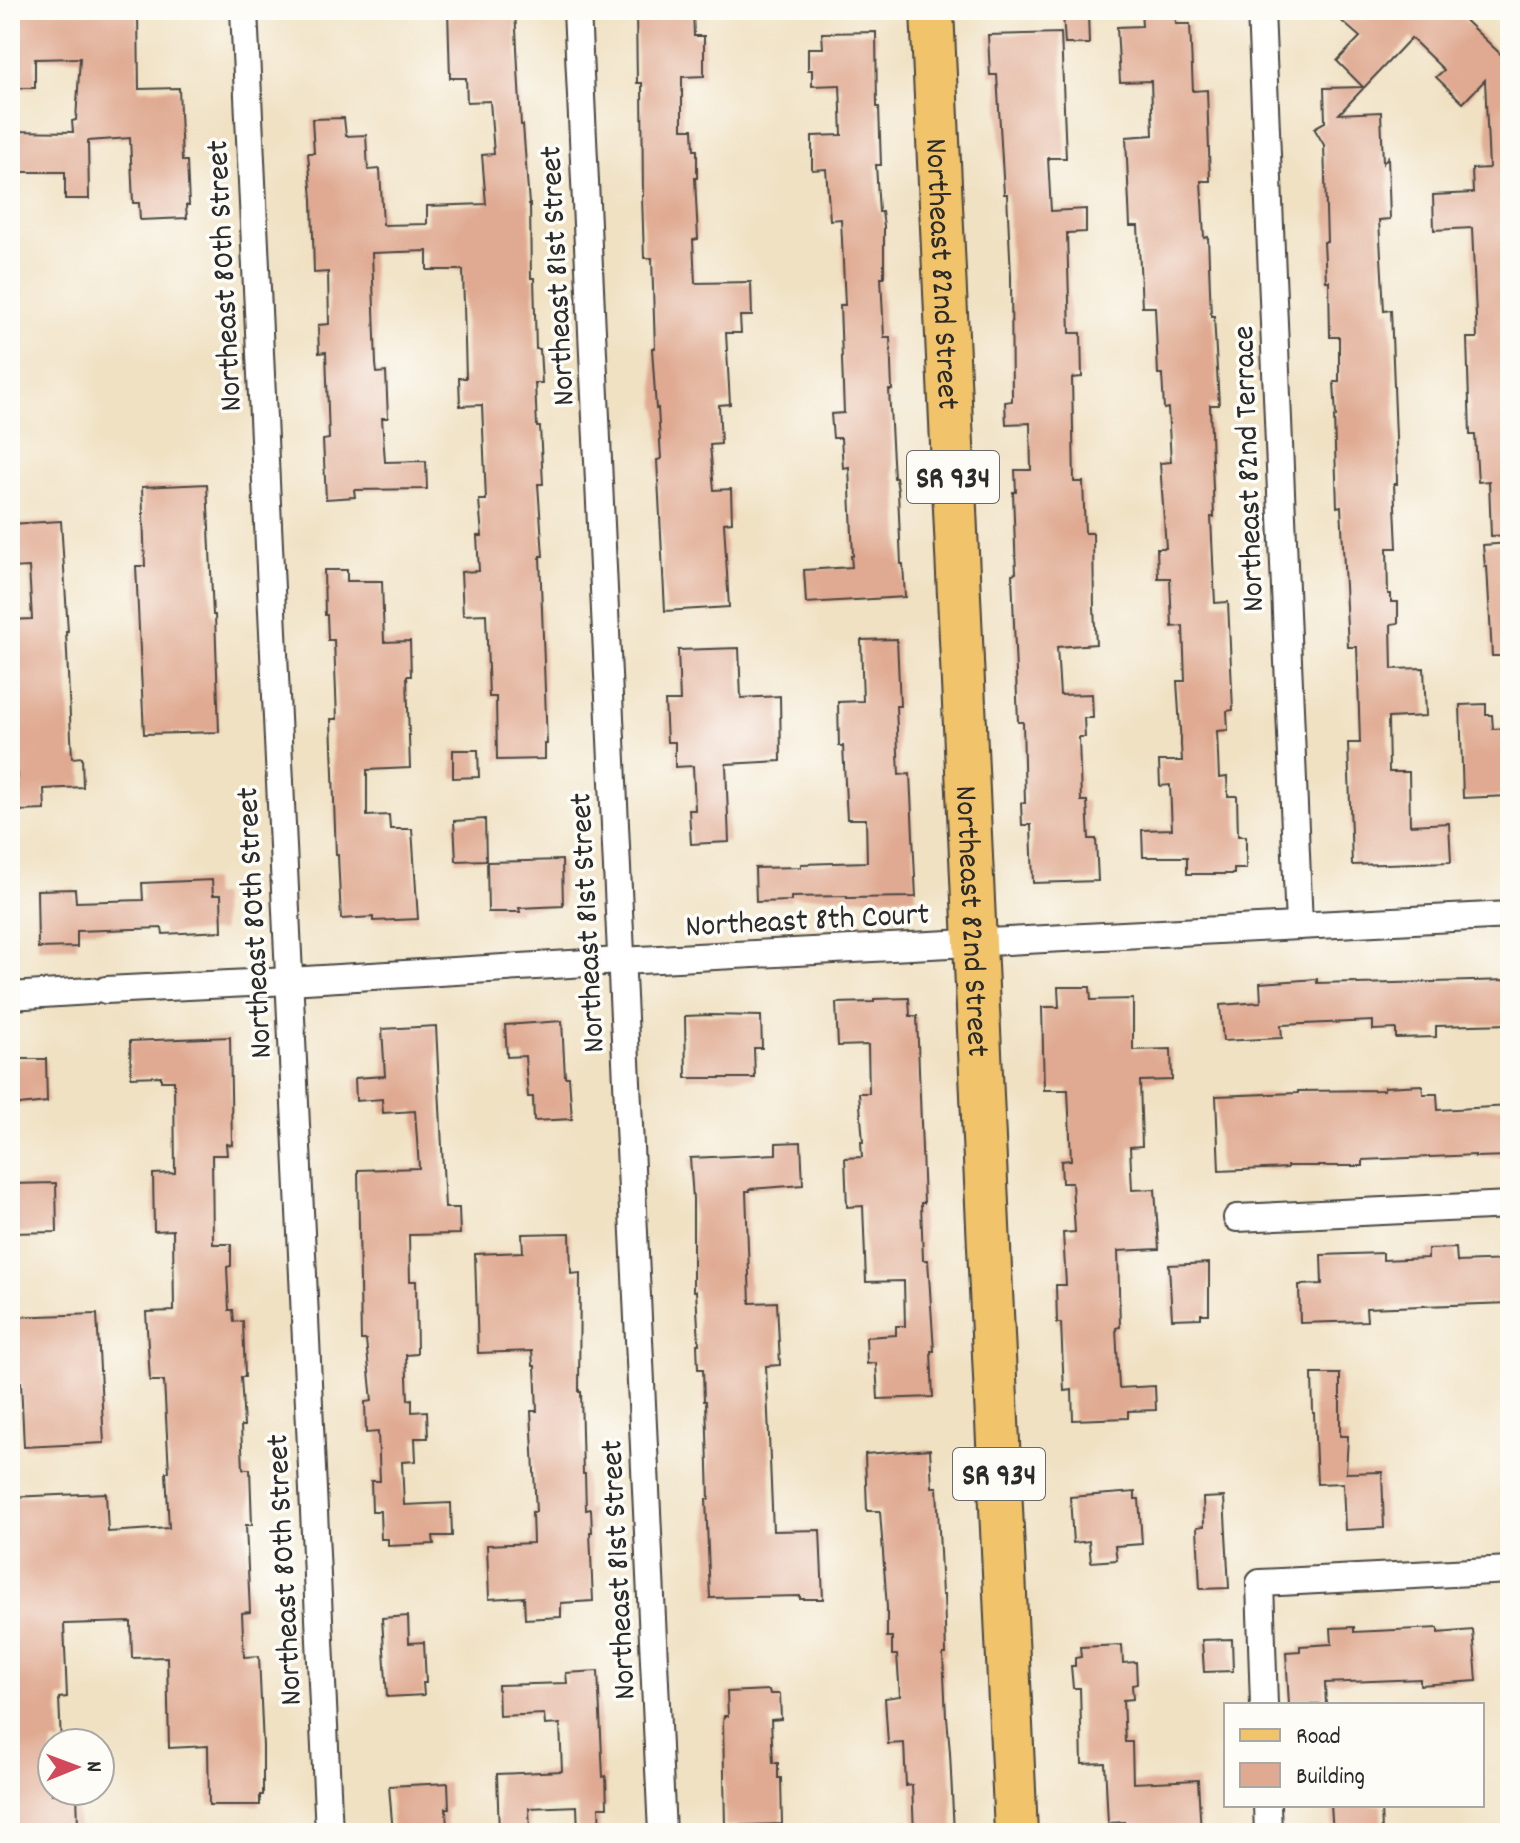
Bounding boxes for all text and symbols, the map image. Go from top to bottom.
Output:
street label: Northeast 82nd Street [910,137,968,411]
street label: Northeast 80th Street [197,139,257,413]
street label: Northeast 81st Street [530,144,590,407]
street label: Northeast 82nd Terrace [1223,325,1279,613]
road number: SR 934 [907,451,999,503]
street label: Northeast 82nd Street [940,784,998,1058]
street label: Northeast 80th Street [227,786,287,1060]
street label: Northeast 81st Street [560,791,620,1054]
street label: Northeast 8th Court [684,894,931,952]
street label: Northeast 80th Street [257,1433,317,1707]
street label: Northeast 81st Street [591,1438,651,1701]
road number: SR 934 [953,1448,1045,1500]
legend [1224,1703,1484,1807]
text: Road [1296,1721,1341,1755]
north arrow [36,1727,116,1807]
text: N [77,1761,108,1773]
text: Building [1296,1761,1365,1795]

